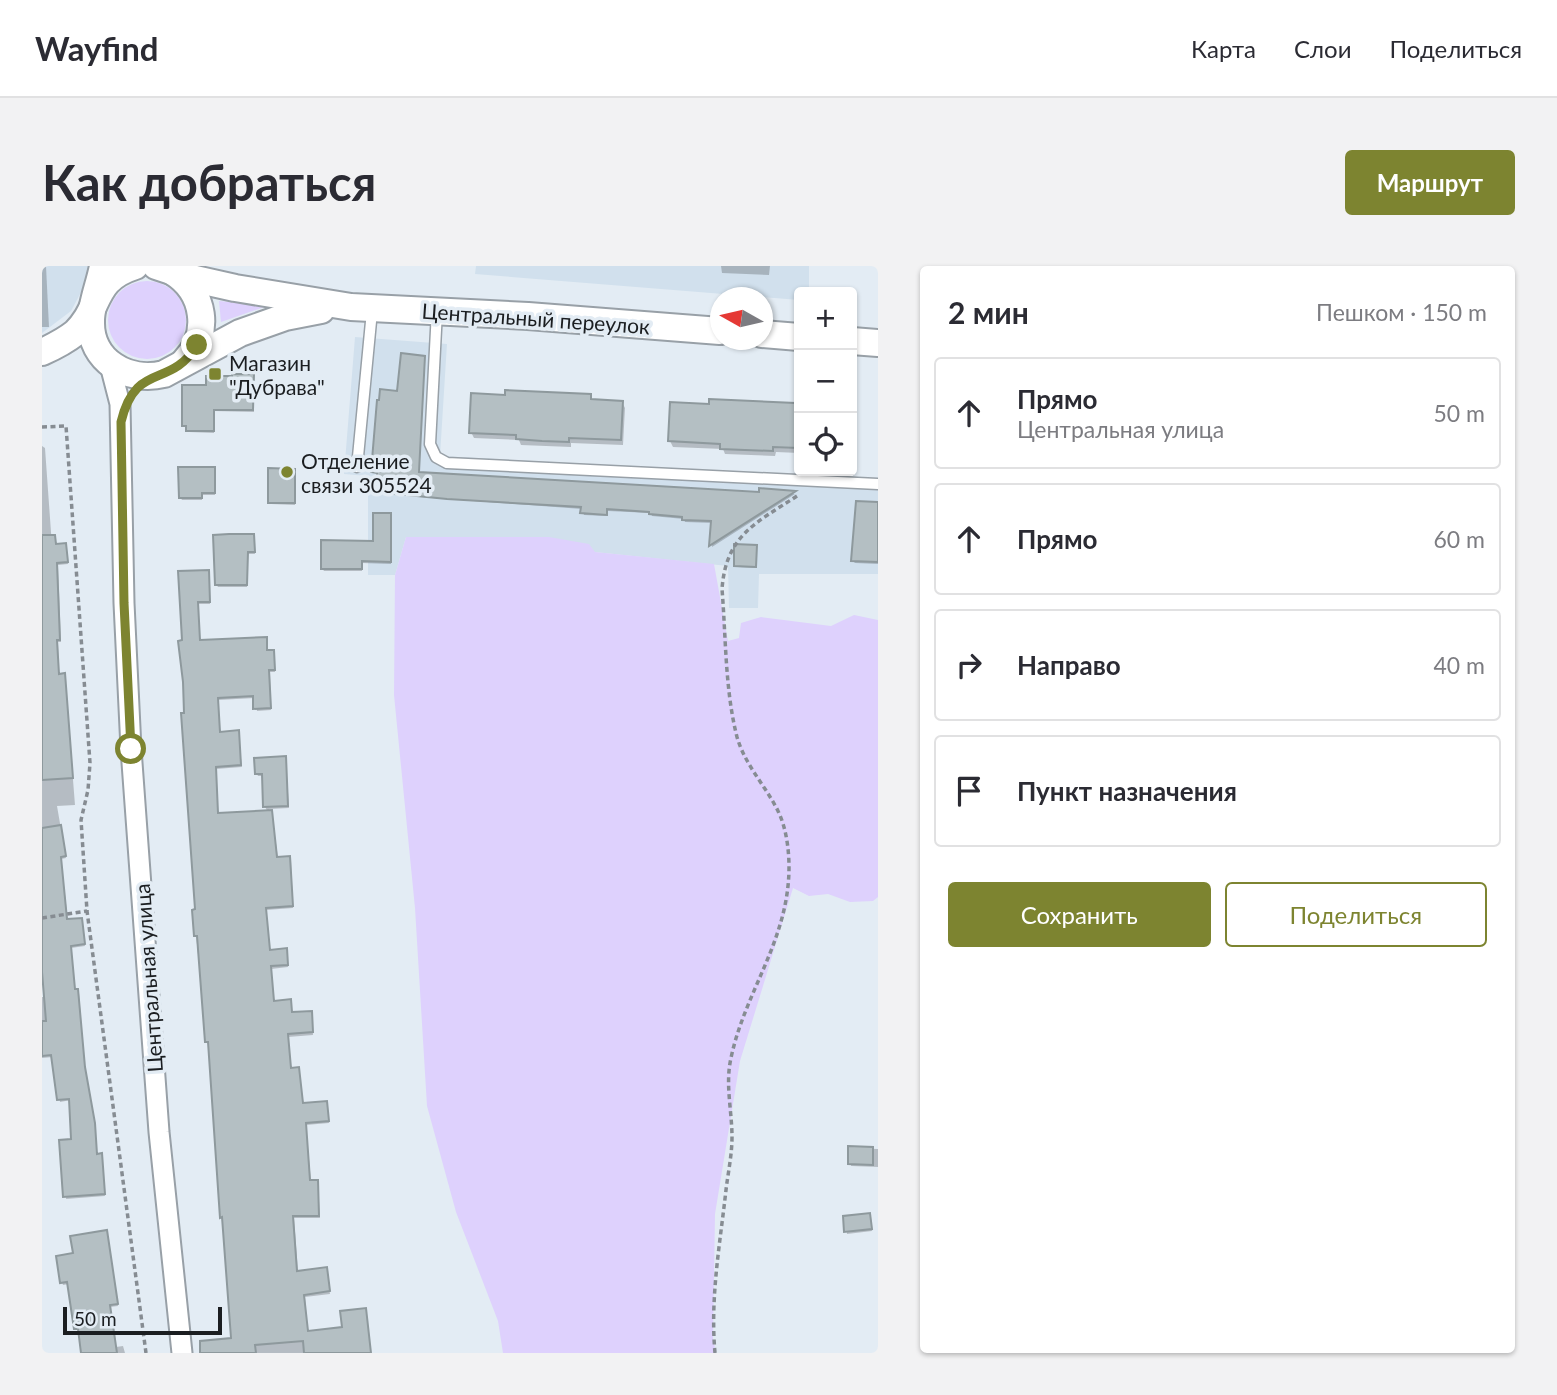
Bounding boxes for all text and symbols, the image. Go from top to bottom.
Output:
text: Wayfind [35,28,159,68]
text: Карта [1191,34,1256,63]
text: Слои [1294,34,1351,63]
text: Поделиться [1389,34,1522,63]
button: Маршрут [1345,150,1515,215]
text: Как добраться [42,153,376,211]
north arrow [710,287,773,350]
map controls [794,287,857,476]
button: + [794,287,857,350]
text: 2 мин [948,294,1029,330]
street label: Центральный переулок [421,298,651,338]
text: Пешком · 150 m [1316,298,1487,326]
route end [181,329,212,360]
place label: Магазин "Дубрава" [229,350,325,399]
button: − [794,350,857,413]
marker: Магазин "Дубрава" [207,366,223,382]
text: Прямо [1017,383,1098,415]
icon: ahead [950,394,988,432]
text: 50 m [1434,399,1485,427]
button: locate [794,413,857,476]
text: Центральная улица [1017,415,1224,443]
place label: Отделение связи 305524 [301,448,432,497]
marker: Отделение связи 305524 [279,464,295,480]
icon: ahead [950,520,988,558]
text: Прямо [1017,523,1098,555]
text: 60 m [1434,525,1485,553]
icon: right [950,646,988,684]
text: Направо [1017,649,1121,681]
text: 40 m [1434,651,1485,679]
route start [115,733,146,764]
icon: arrive [950,772,988,810]
text: Пункт назначения [1017,775,1237,807]
button: Сохранить [948,882,1211,947]
button: Поделиться [1225,882,1487,947]
street label: Центральная улица [129,883,167,1073]
scale bar [63,1304,222,1336]
text: 50 m [74,1307,117,1330]

